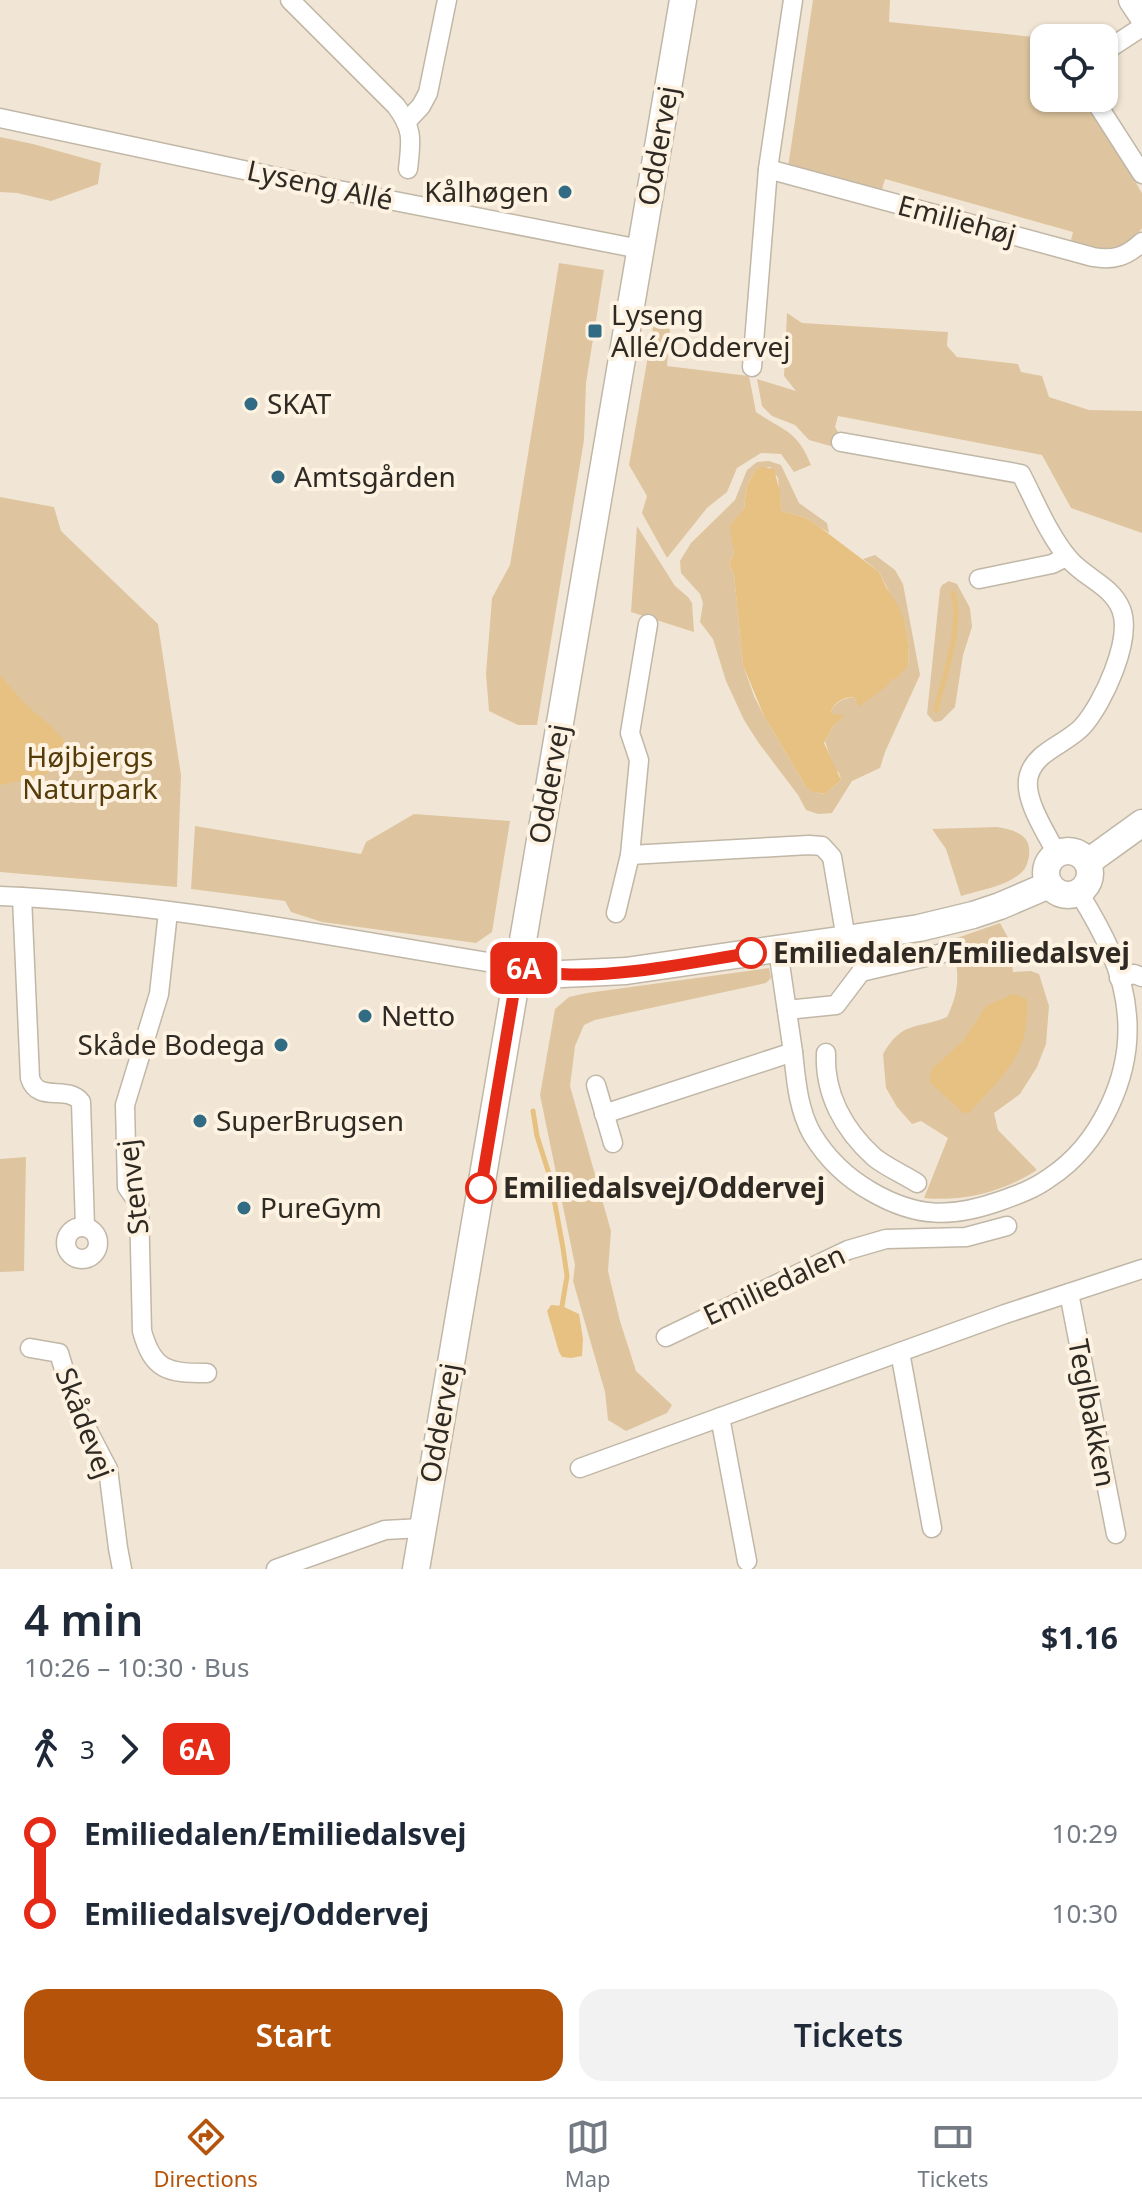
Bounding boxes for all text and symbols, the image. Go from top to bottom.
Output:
map controls [1030,24,1118,112]
button: locate [1030,24,1118,112]
street label: Oddervej [628,83,686,209]
street label: Lyseng Allé [244,150,397,218]
place label: Kålhøgen [424,172,549,210]
marker: Kålhøgen [556,183,574,201]
street label: Emiliehøj [894,185,1020,253]
place label: Lyseng Allé/Oddervej [611,295,790,365]
marker: Lyseng Allé/Oddervej [586,322,604,340]
place label: SKAT [267,384,332,422]
marker: SKAT [242,395,260,413]
place label: Amtsgården [294,457,456,495]
marker: Amtsgården [269,468,287,486]
street label: Oddervej [519,721,577,847]
park label: Højbjergs Naturpark [22,737,158,807]
place label: Emiliedalen/Emiliedalsvej [773,933,1130,971]
marker: Emiliedalen/Emiliedalsvej [736,938,766,968]
line badge: 6A [488,942,560,994]
text: 6A [506,949,542,987]
place label: Netto [381,996,455,1034]
marker: Netto [356,1007,374,1025]
place label: Skåde Bodega [78,1025,265,1063]
marker: Skåde Bodega [272,1036,290,1054]
place label: SuperBrugsen [216,1101,404,1139]
marker: SuperBrugsen [191,1112,209,1130]
street label: Stenvej [107,1137,157,1237]
place label: Emiliedalsvej/Oddervej [503,1168,825,1206]
marker: Emiliedalsvej/Oddervej [466,1173,496,1203]
place label: PureGym [260,1188,382,1226]
marker: PureGym [235,1199,253,1217]
street label: Emiliedalen [696,1235,851,1334]
street label: Teglbakken [1060,1336,1126,1490]
street label: Oddervej [410,1360,468,1486]
street label: Skådevej [47,1362,124,1483]
text: 4 min [24,1589,143,1649]
text: $1.16 [1041,1617,1118,1658]
text: 10:26 – 10:30 · Bus [24,1649,249,1685]
icon: walk [24,1727,68,1771]
icon: forward [107,1727,151,1771]
text: 6A [179,1730,214,1768]
text: 3 [80,1731,95,1767]
text: Emiliedalen/Emiliedalsvej [84,1813,466,1854]
text: 10:29 [1052,1815,1118,1851]
text: Emiliedalsvej/Oddervej [84,1893,429,1934]
text: 10:30 [1052,1895,1118,1931]
button: Start [24,1989,563,2081]
button: Tickets [579,1989,1118,2081]
tab: Directions [153,2115,258,2193]
tab: Map [565,2115,611,2193]
tab: Tickets [917,2115,989,2193]

